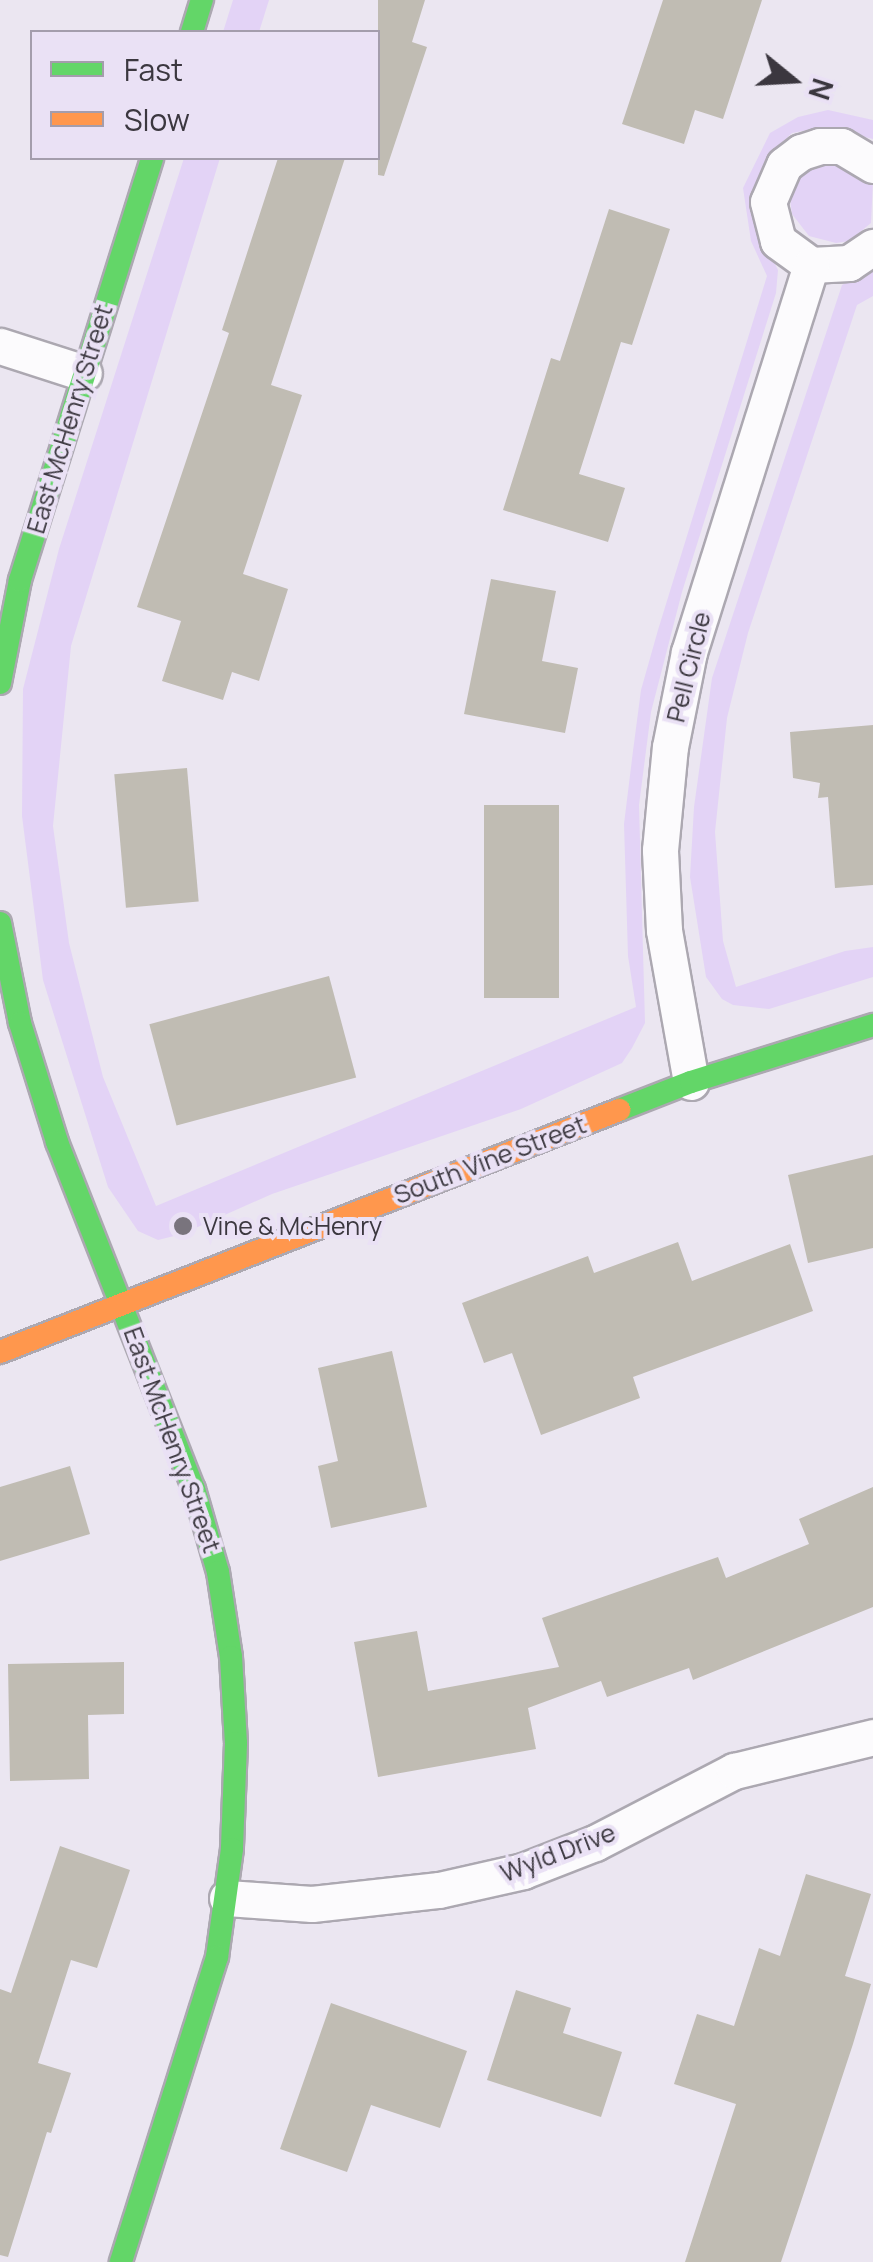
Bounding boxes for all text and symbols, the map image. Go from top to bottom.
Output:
legend [30,30,380,160]
north arrow [743,30,843,130]
text: Fast [124,49,183,90]
text: N [800,74,843,105]
text: Slow [124,99,190,140]
street label: East McHenry Street [21,301,119,537]
street label: Pell Circle [661,609,717,725]
street label: South Vine Street [390,1110,590,1210]
place label: Vine & McHenry [203,1211,382,1241]
marker: Vine & McHenry [172,1215,194,1237]
street label: East McHenry Street [117,1323,227,1557]
street label: Wyld Drive [496,1817,620,1889]

